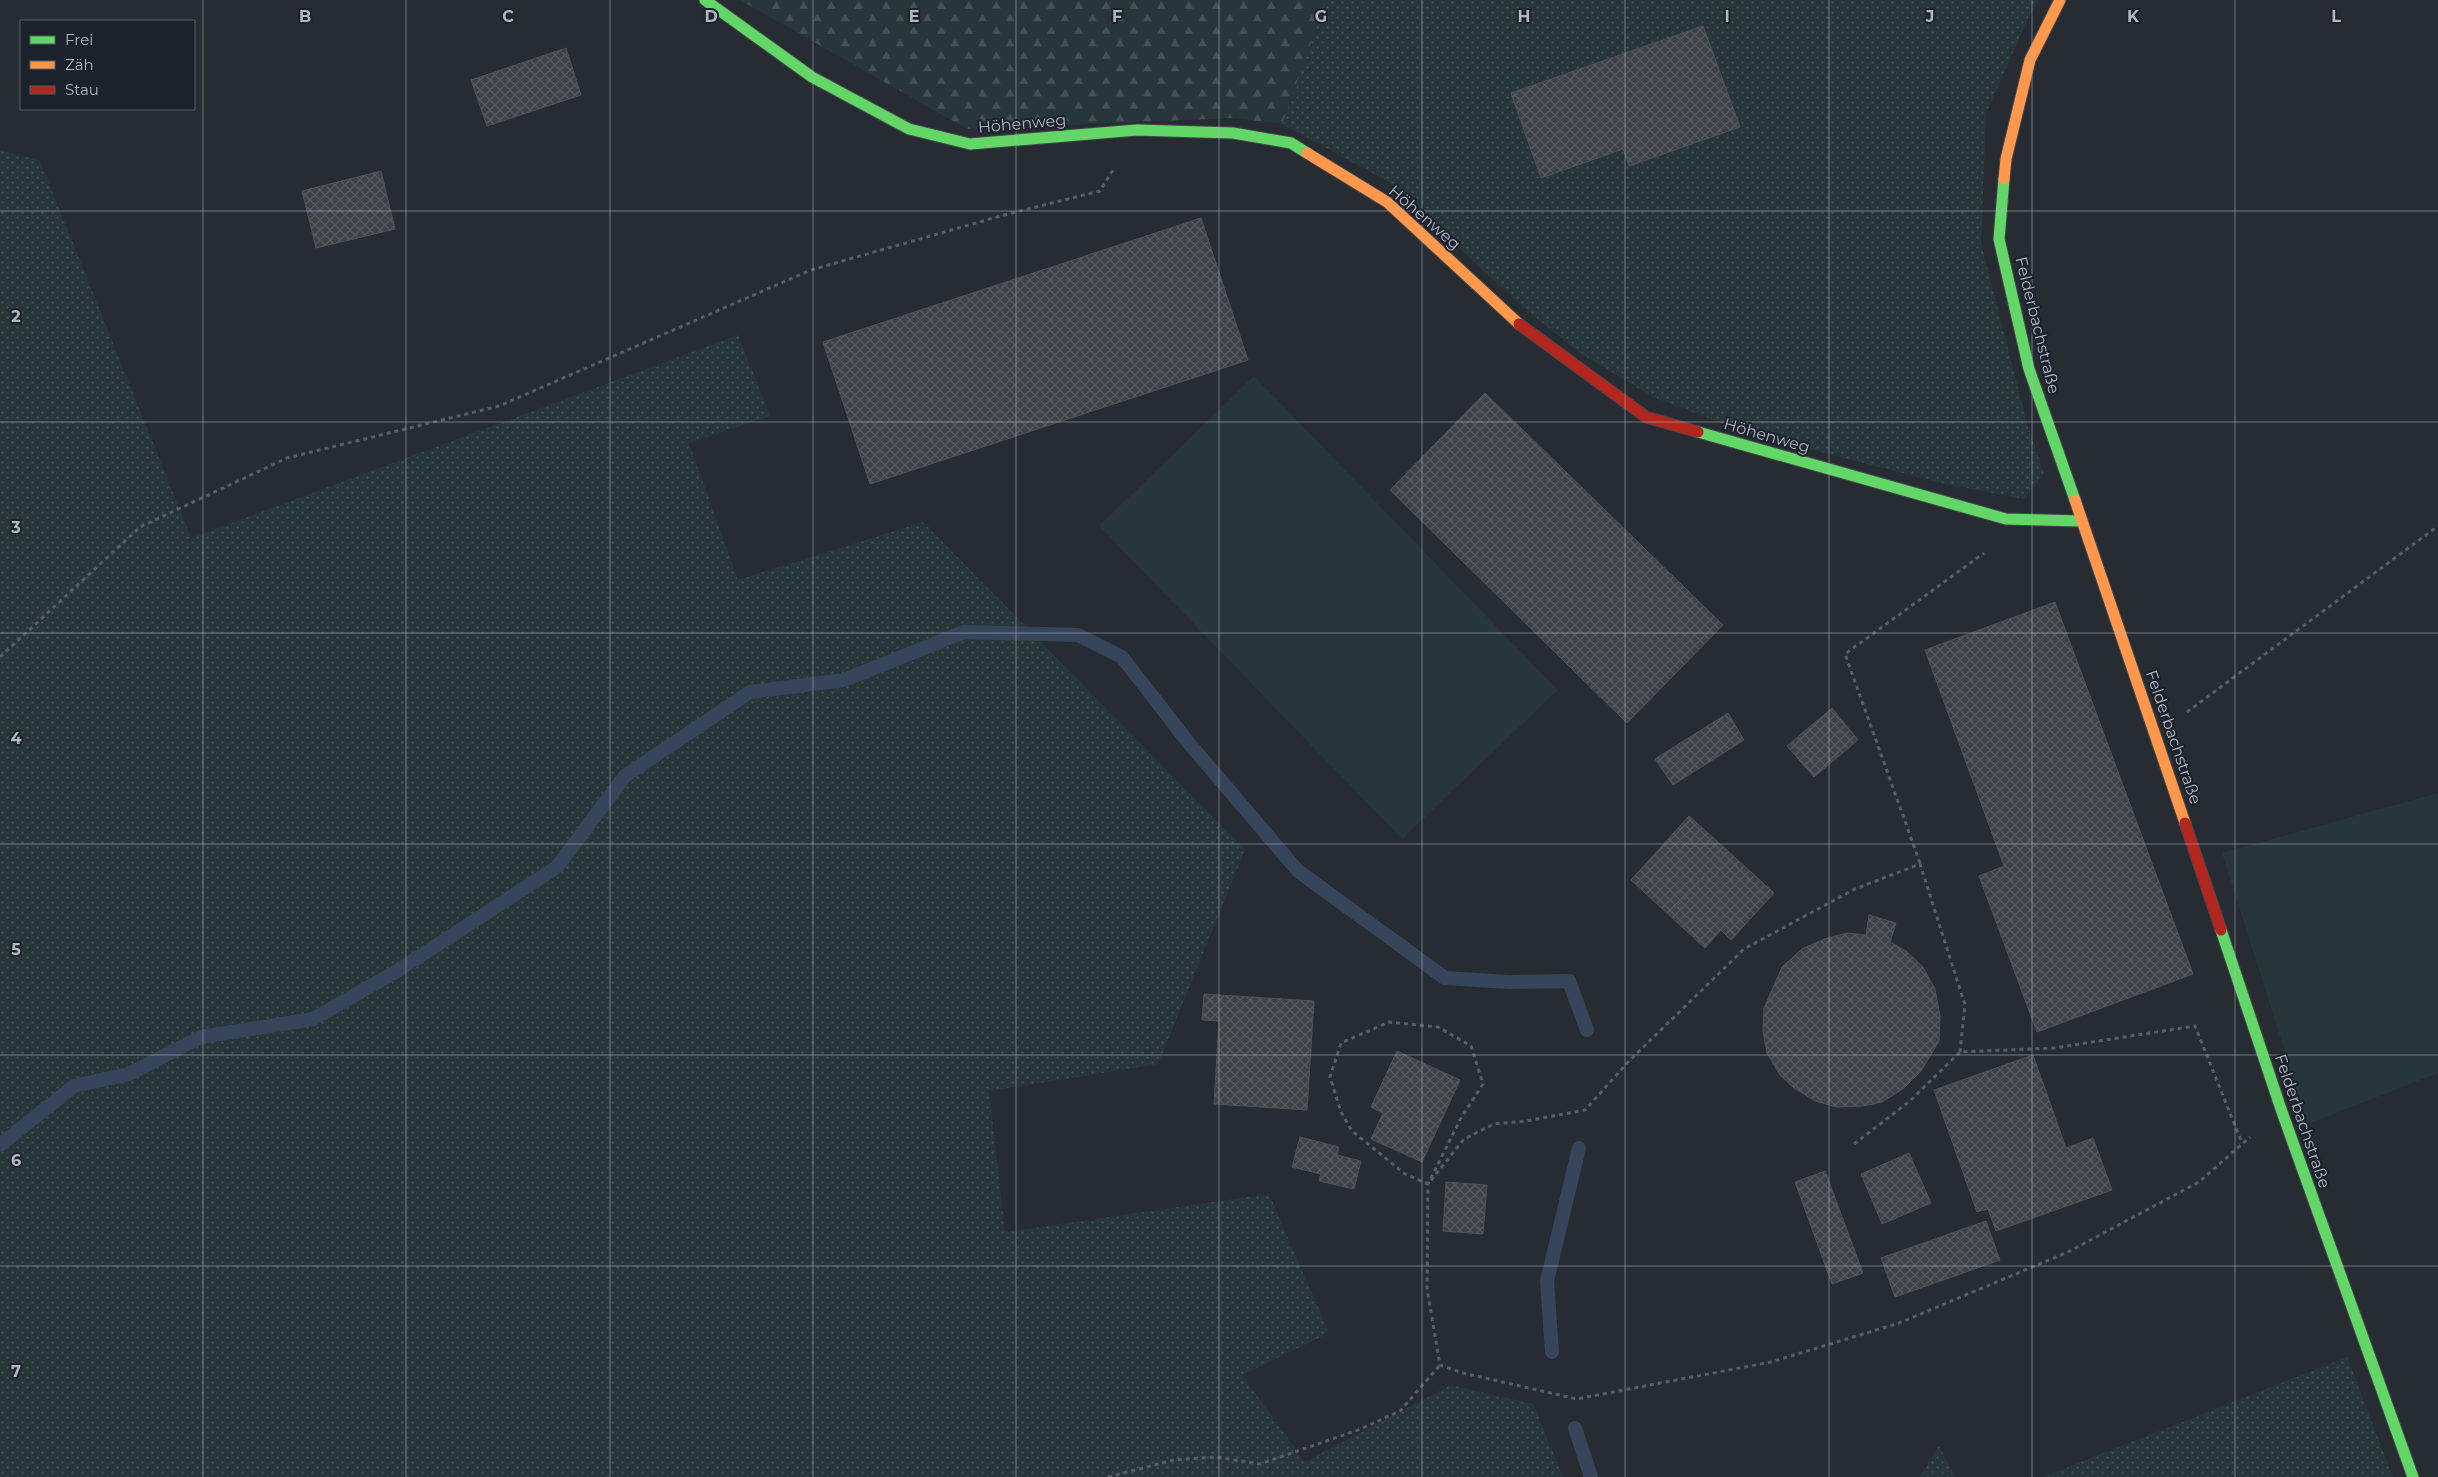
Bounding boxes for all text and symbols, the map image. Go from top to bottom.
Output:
text: B [299,7,311,26]
text: C [502,7,514,26]
text: D [704,7,718,26]
text: E [909,7,919,26]
text: F [1112,7,1122,26]
text: G [1315,7,1327,26]
text: H [1518,7,1530,26]
text: I [1724,7,1730,26]
text: J [1925,7,1934,26]
text: K [2127,7,2140,26]
text: L [2331,7,2341,26]
legend [20,20,195,110]
text: Frei [65,30,93,49]
text: Zäh [65,55,94,74]
text: Stau [65,80,99,99]
street label: Höhenweg [977,110,1067,137]
street label: Höhenweg [1385,181,1464,254]
street label: Felderbachstraße [2011,255,2064,396]
text: 2 [11,307,21,326]
street label: Höhenweg [1722,414,1812,457]
text: 3 [10,518,21,537]
street label: Felderbachstraße [2142,668,2205,807]
text: 4 [10,729,22,748]
text: 5 [11,940,21,959]
street label: Felderbachstraße [2271,1052,2334,1191]
text: 6 [11,1151,21,1170]
text: 7 [11,1362,21,1381]

